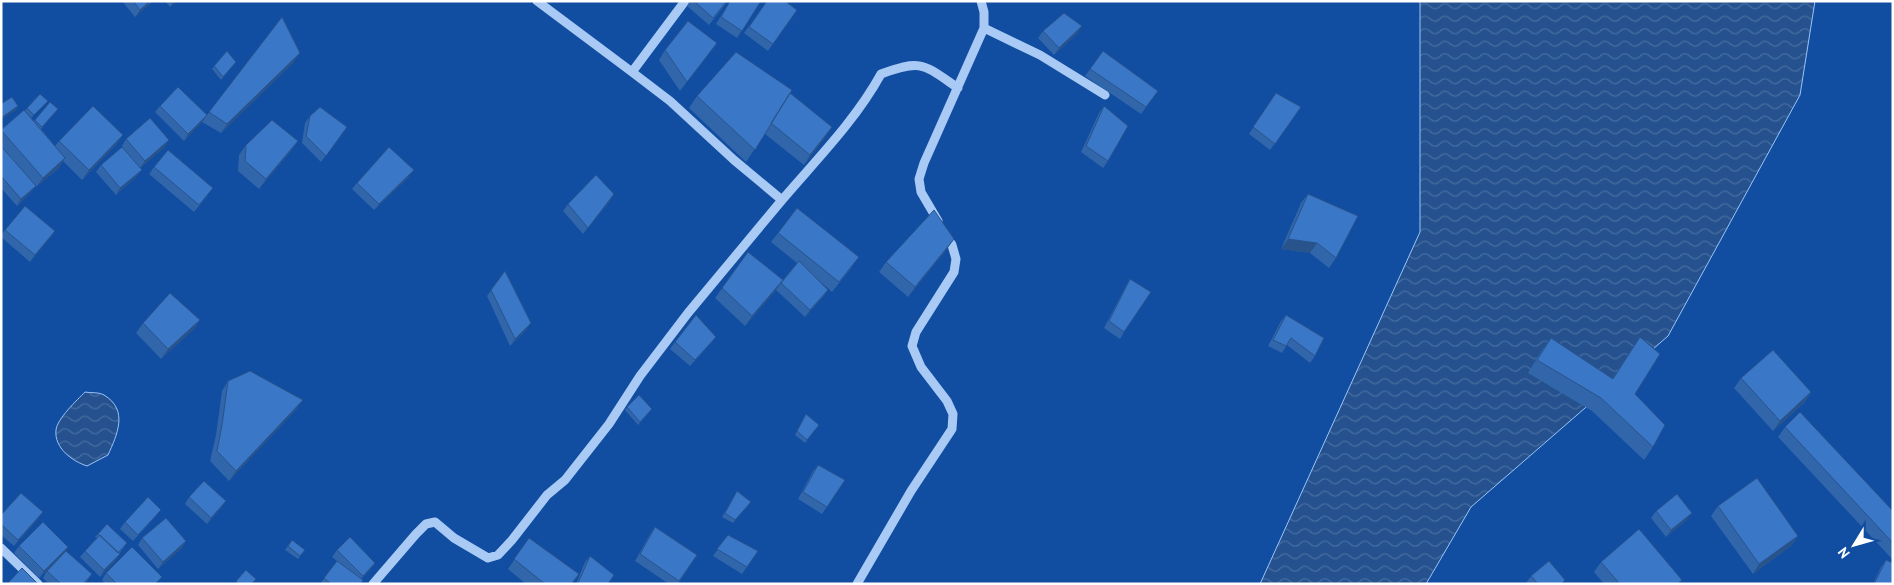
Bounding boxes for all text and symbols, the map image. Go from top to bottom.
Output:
north arrow [1829,520,1879,570]
text: N [1834,544,1854,562]

